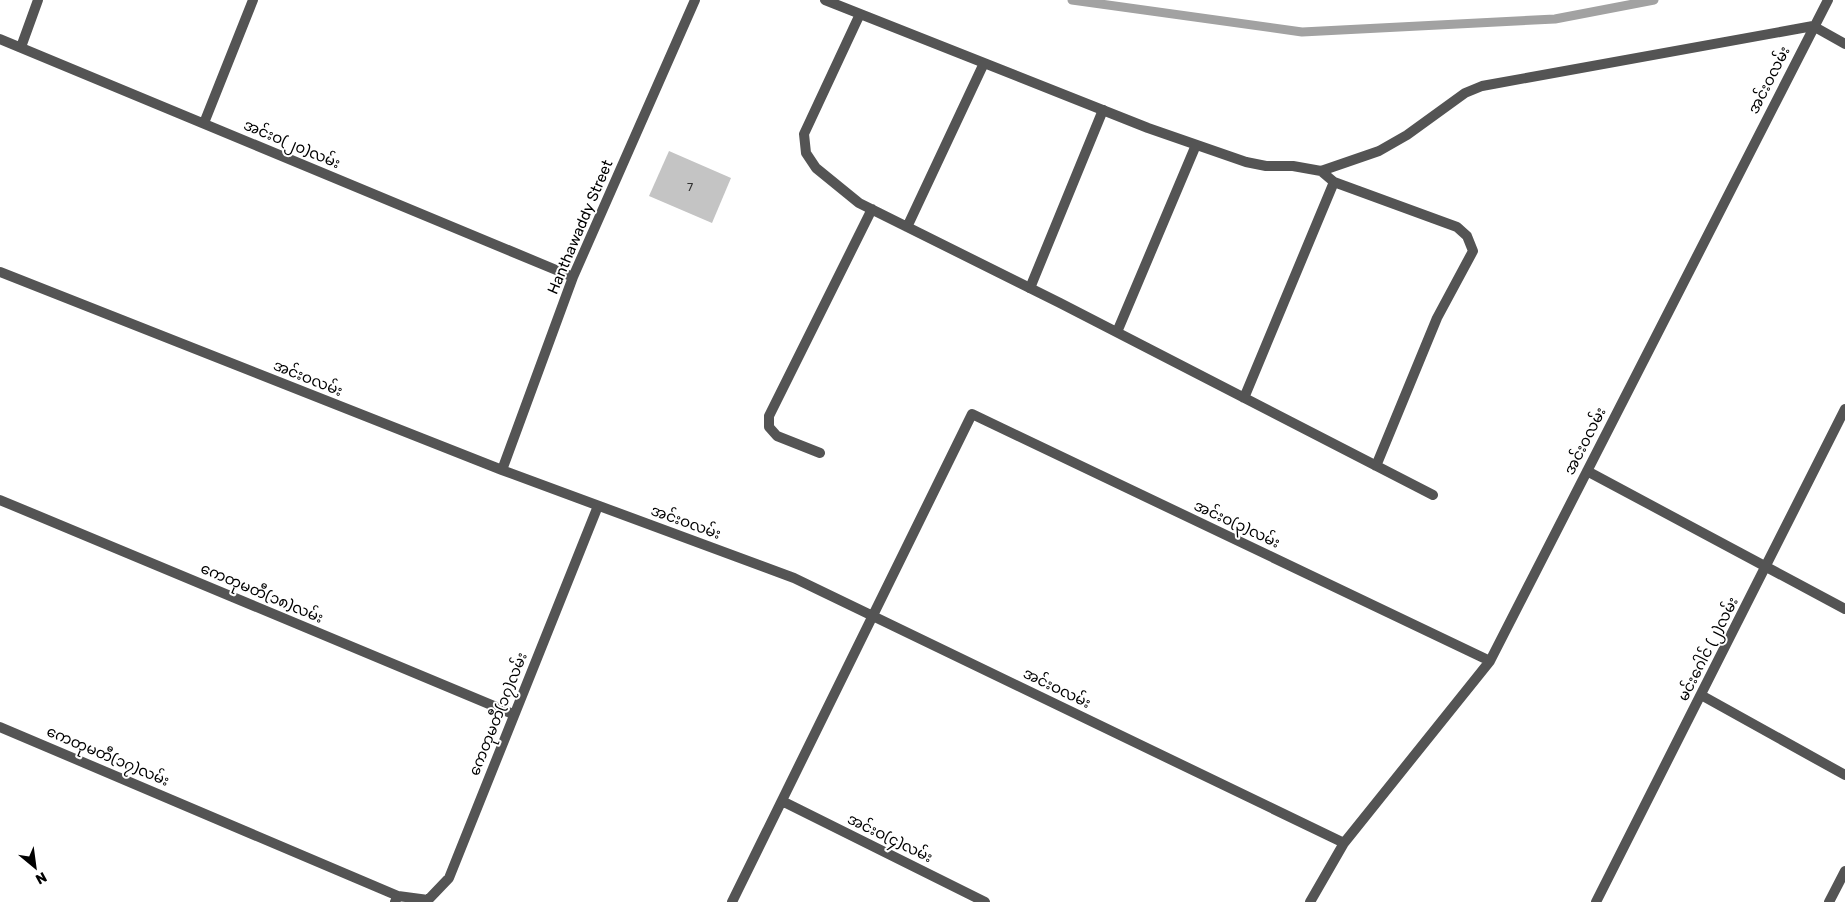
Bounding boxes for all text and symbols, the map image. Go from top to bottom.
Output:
street label: အင်းဝလမ်း [1743,43,1794,117]
street label: အင်းဝ(၂၀)လမ်း [240,115,343,175]
street label: Hanthawaddy Street [544,157,616,297]
house number: 7 [687,180,693,194]
street label: အင်းဝလမ်း [271,355,346,400]
street label: အင်းဝလမ်း [1559,404,1610,478]
street label: အင်းဝ(၃)လမ်း [1190,495,1283,554]
street label: အင်းဝလမ်း [648,500,724,543]
street label: ကေတုမတီ(၁၈)လမ်း [197,558,326,630]
street label: မင်းဂေါင် (၂)လမ်း [1673,594,1745,705]
street label: ကေတုမတီ(၁၇)လမ်း [464,649,534,779]
street label: အင်းဝလမ်း [1020,663,1094,712]
street label: ကေတုမတီ(၁၇)လမ်း [43,721,172,793]
street label: အင်းဝ(၄)လမ်း [843,809,936,869]
north arrow [10,842,60,892]
text: N [33,868,50,888]

